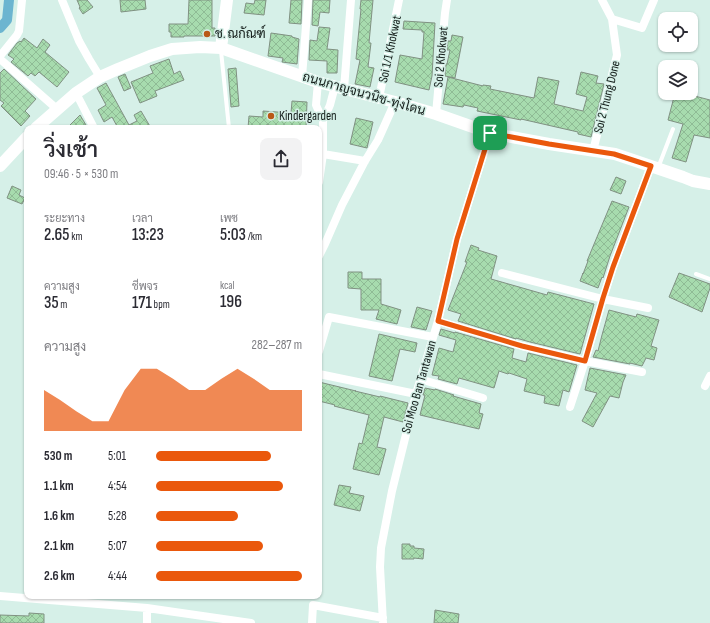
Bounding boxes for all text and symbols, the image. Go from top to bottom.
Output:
map controls [658,12,698,100]
button: locate [658,12,698,52]
street label: Soi 1/1 Khokwat [375,14,405,84]
place label: ช. ณกัณฑ์ [215,24,266,42]
street label: Soi 2 Khokwat [430,26,452,88]
marker: ช. ณกัณฑ์ [202,29,212,39]
street label: Soi 2 Thung Done [590,59,624,135]
button: layers [658,60,698,100]
street label: ถนนกาญจนวนิช-ทุ่งโดน [300,68,428,120]
place label: Kindergarden [279,108,337,124]
marker: Kindergarden [266,111,276,121]
pin [473,116,507,150]
icon: arrive [479,122,501,144]
text: วิ่งเช้า [44,137,98,164]
button: share [260,138,302,180]
text: 09:46 · 5 × 530 m [44,166,118,182]
text: ระยะทาง [44,212,85,225]
text: เวลา [132,212,153,225]
text: เพซ [220,212,238,225]
text: 2.65 [44,225,69,245]
text: 13:23 [132,225,164,245]
text: 5:03 [220,225,246,245]
text: km [69,230,82,243]
text: /km [246,230,262,243]
text: kcal [220,279,235,292]
text: ความสูง [44,280,80,293]
text: ชีพจร [132,280,158,293]
text: 196 [220,292,242,312]
text: 35 [44,293,59,313]
text: 171 [132,293,152,313]
text: m [59,298,67,311]
text: bpm [152,298,170,311]
text: 282–287 m [252,337,302,353]
text: ความสูง [44,339,86,355]
street label: Soi Moo Ban Tantawan [398,339,440,435]
text: 530 m [44,448,72,464]
text: 5:01 [108,448,126,464]
text: 1.1 km [44,478,74,494]
text: 4:54 [108,478,127,494]
text: 1.6 km [44,508,74,524]
text: 5:28 [108,508,127,524]
text: 2.1 km [44,538,74,554]
text: 5:07 [108,538,127,554]
text: 2.6 km [44,568,75,584]
text: 4:44 [108,568,127,584]

